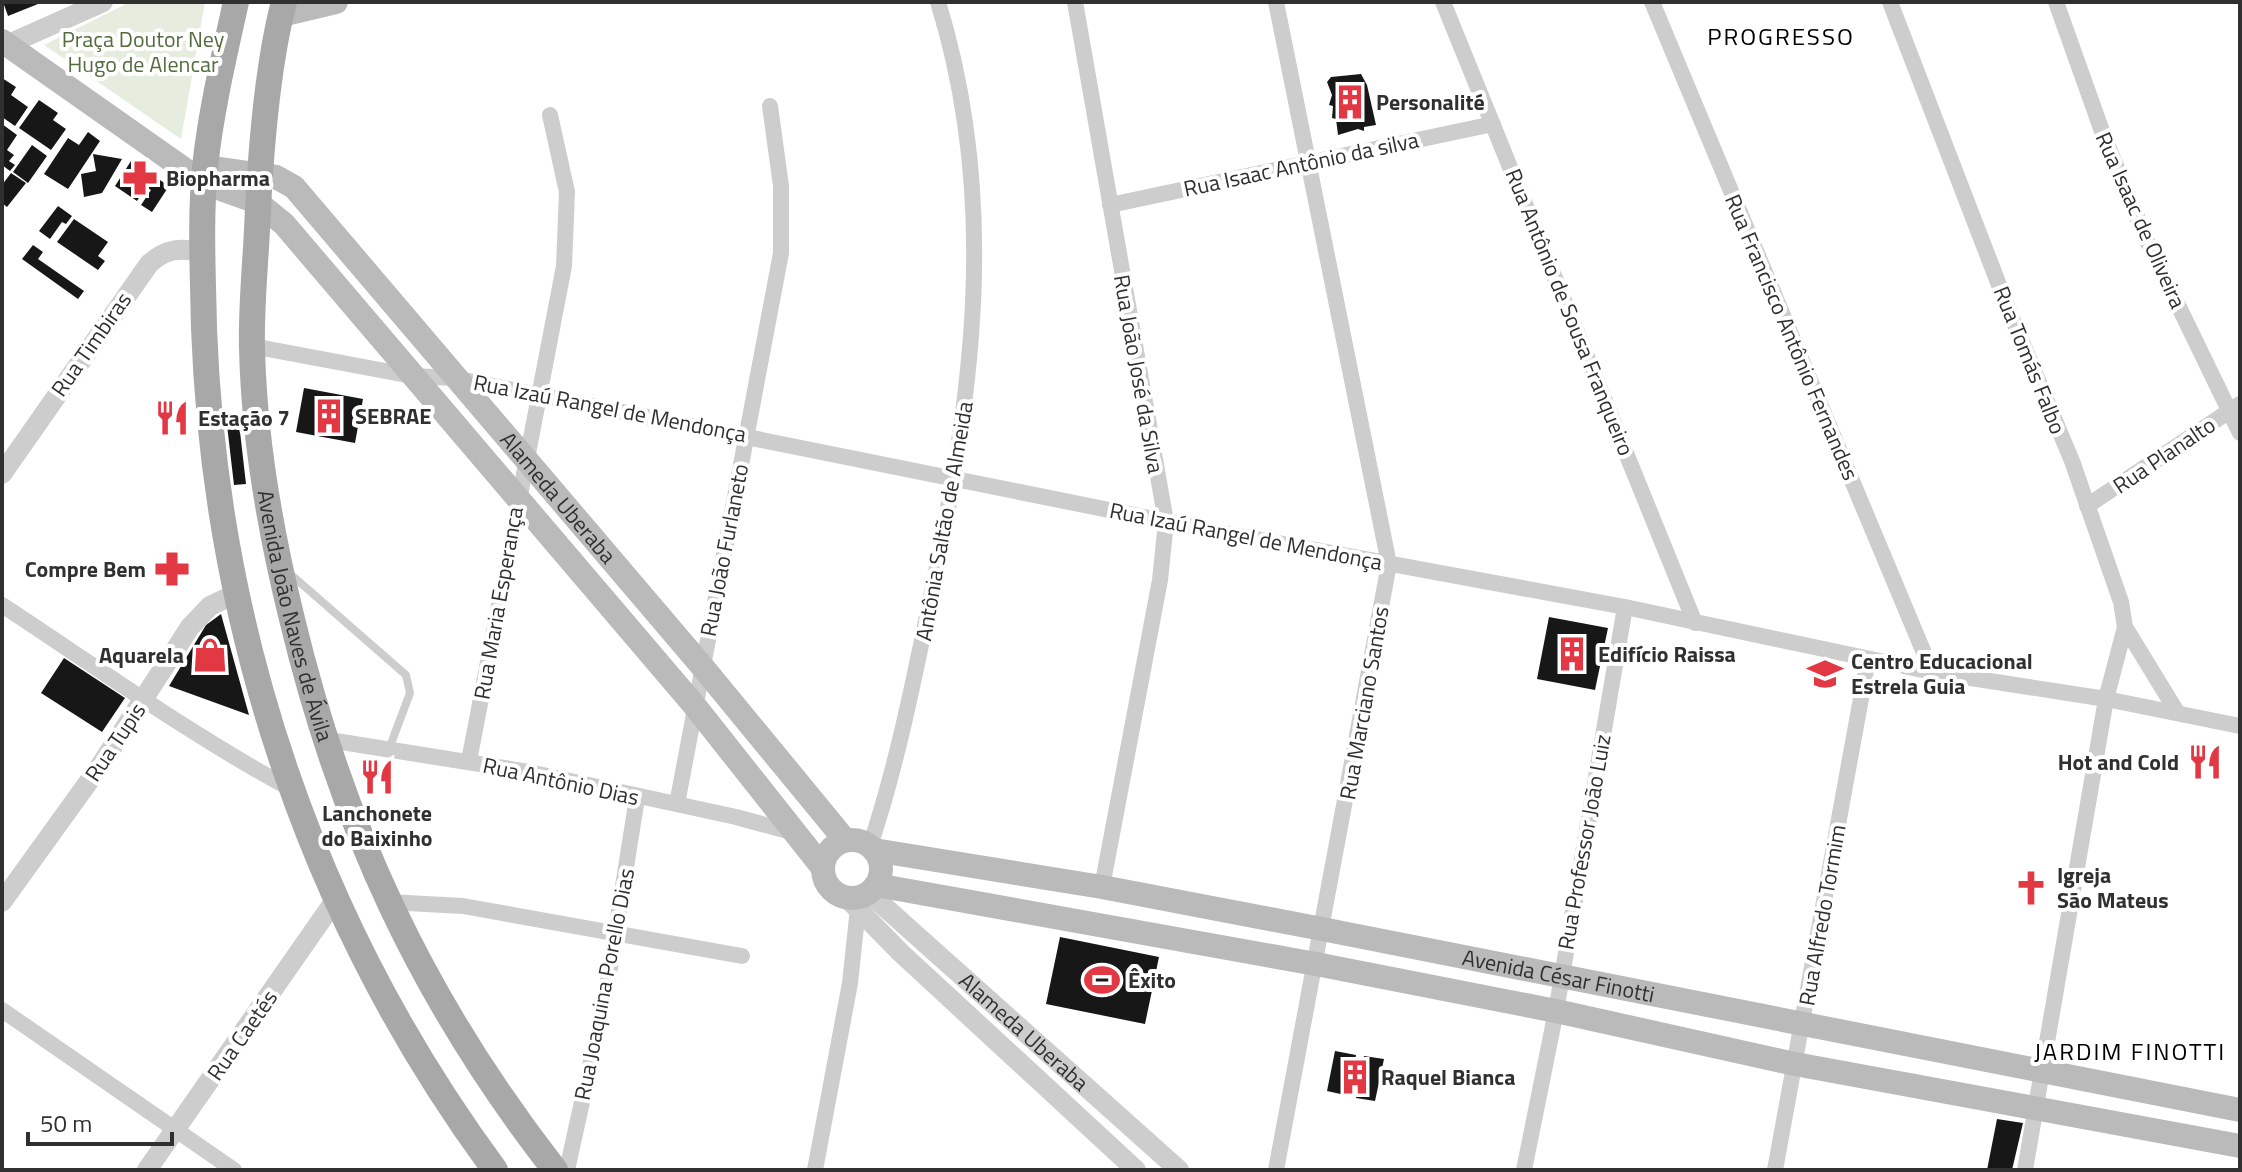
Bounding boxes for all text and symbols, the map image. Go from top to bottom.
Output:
district label: PROGRESSO [1707,18,1855,54]
park label: Praça Doutor Ney Hugo de Alencar [62,22,225,81]
building icon: Personalité [1331,83,1369,121]
place label: Personalité [1376,85,1485,119]
street label: Rua Isaac Antônio da silva [1180,122,1422,206]
street label: Rua Isaac de Oliveira [2087,126,2195,314]
pharmacy icon: Biopharma [121,159,159,197]
place label: Biopharma [166,161,270,195]
street label: Rua Antônio de Sousa Franqueiro [1497,163,1643,461]
street label: Rua Francisco Antônio Fernandes [1716,189,1868,485]
street label: Rua João José da Silva [1105,272,1173,476]
street label: Rua Tomás Falbo [1985,281,2075,439]
street label: Rua Timbiras [42,285,140,403]
street label: Rua Izaú Rangel de Mendonça [471,365,749,451]
building icon: SEBRAE [310,397,348,435]
restaurant icon: Estação 7 [153,399,191,437]
place label: SEBRAE [355,399,431,433]
street label: Antônia Saltão de Almeida [906,399,982,643]
place label: Estação 7 [198,401,290,435]
street label: Rua Planalto [2106,408,2222,502]
street label: Alameda Uberaba [492,424,625,571]
street label: Rua João Furlaneto [691,461,757,639]
street label: Avenida João Naves de Ávila [249,487,342,746]
street label: Rua Izaú Rangel de Mendonça [1107,493,1385,579]
street label: Rua Maria Esperança [464,504,532,702]
pharmacy icon: Compre Bem [153,550,191,588]
place label: Compre Bem [25,552,146,586]
street label: Rua Marciano Santos [1330,604,1398,802]
building icon: Edifício Raissa [1553,635,1591,673]
shop icon: Aquarela [191,636,229,674]
place label: Edifício Raissa [1598,637,1736,671]
place label: Aquarela [99,638,184,672]
place label: Centro Educacional Estrela Guia [1851,644,2033,703]
school or university icon: Centro Educacional Estrela Guia [1806,655,1844,693]
street label: Rua Tupis [76,696,154,788]
street label: Rua Professor João Luiz [1548,732,1620,952]
restaurant icon: Hot and Cold [2186,743,2224,781]
place label: Hot and Cold [2058,745,2179,779]
street label: Rua Antônio Dias [480,748,642,814]
restaurant icon: Lanchonete do Baixinho [358,758,396,796]
place label: Lanchonete do Baixinho [321,796,433,855]
street label: Rua Alfredo Tormim [1789,822,1855,1008]
place label: Igreja São Mateus [2057,858,2169,917]
street label: Rua Joaquina Porello Dias [565,865,643,1103]
church icon: Igreja São Mateus [2012,869,2050,907]
street label: Avenida César Finotti [1460,940,1657,1011]
sports icon: Êxito [1083,961,1121,999]
place label: Êxito [1128,963,1176,997]
street label: Alameda Uberaba [951,964,1097,1099]
street label: Rua Caetés [198,983,286,1087]
district label: JARDIM FINOTTI [2034,1033,2226,1069]
building icon: Raquel Bianca [1336,1058,1374,1096]
place label: Raquel Bianca [1381,1060,1515,1094]
scale bar [28,1096,172,1146]
text: 50 m [40,1105,92,1141]

